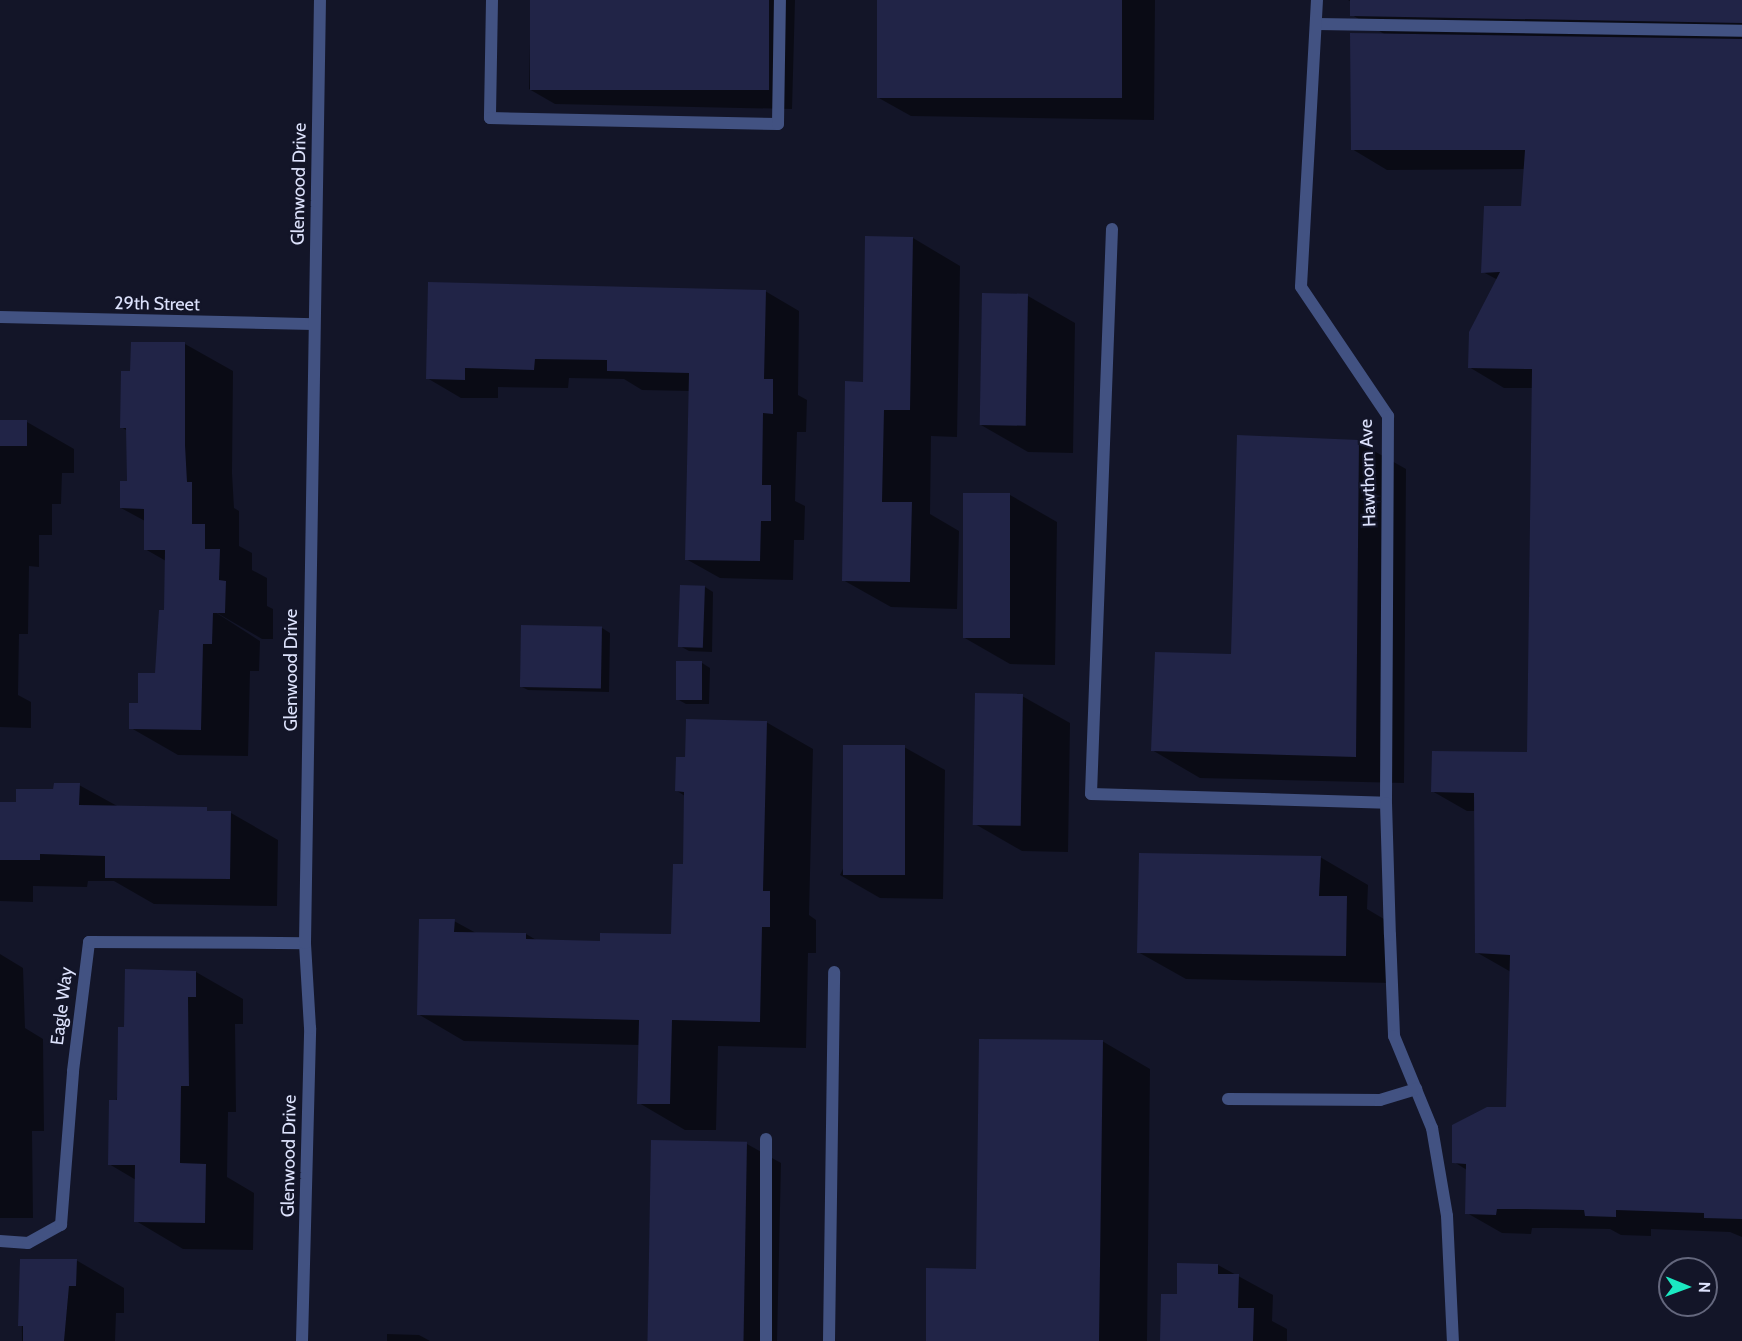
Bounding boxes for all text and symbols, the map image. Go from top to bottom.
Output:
street label: Glenwood Drive [287,123,311,245]
street label: 29th Street [114,292,200,316]
street label: Hawthorn Ave [1355,419,1381,527]
street label: Glenwood Drive [280,609,302,731]
street label: Eagle Way [46,966,78,1046]
street label: Glenwood Drive [277,1095,301,1217]
north arrow [1658,1257,1718,1317]
text: N [1695,1281,1714,1293]

